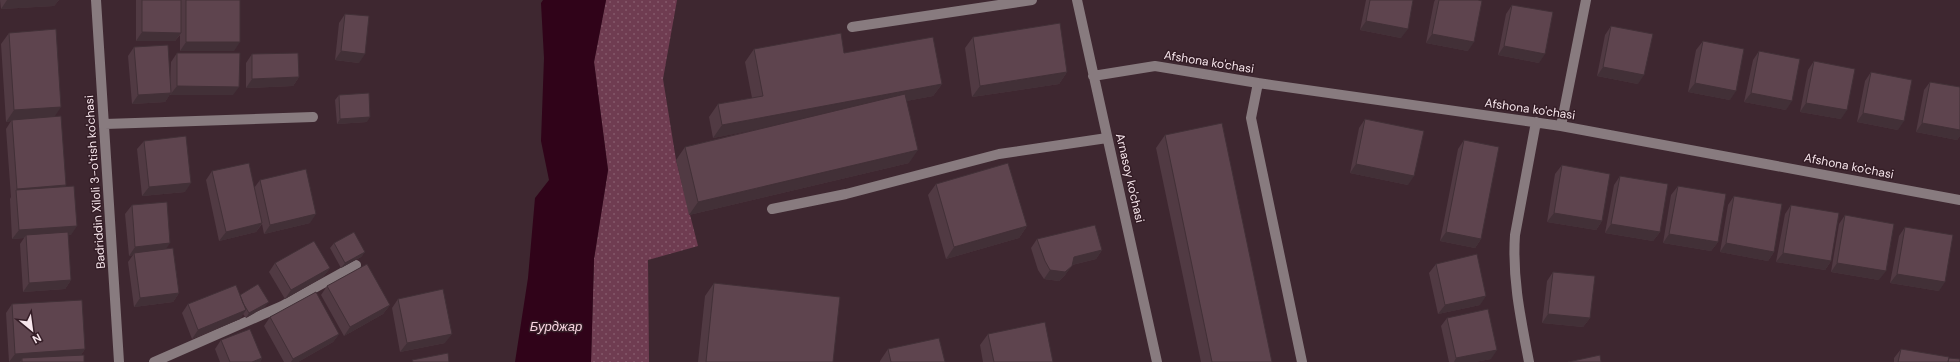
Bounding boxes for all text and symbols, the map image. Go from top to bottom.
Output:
street label: Afshona ko'chasi [1163,47,1255,77]
street label: Badriddin Xiloli 3-o'tish ko'chasi [81,95,109,269]
street label: Afshona ko'chasi [1484,95,1576,123]
street label: Arnasoy ko'chasi [1112,132,1148,224]
street label: Afshona ko'chasi [1803,149,1895,183]
north arrow [12,310,52,350]
water label: Бурджар [530,318,582,335]
text: N [30,331,44,347]

